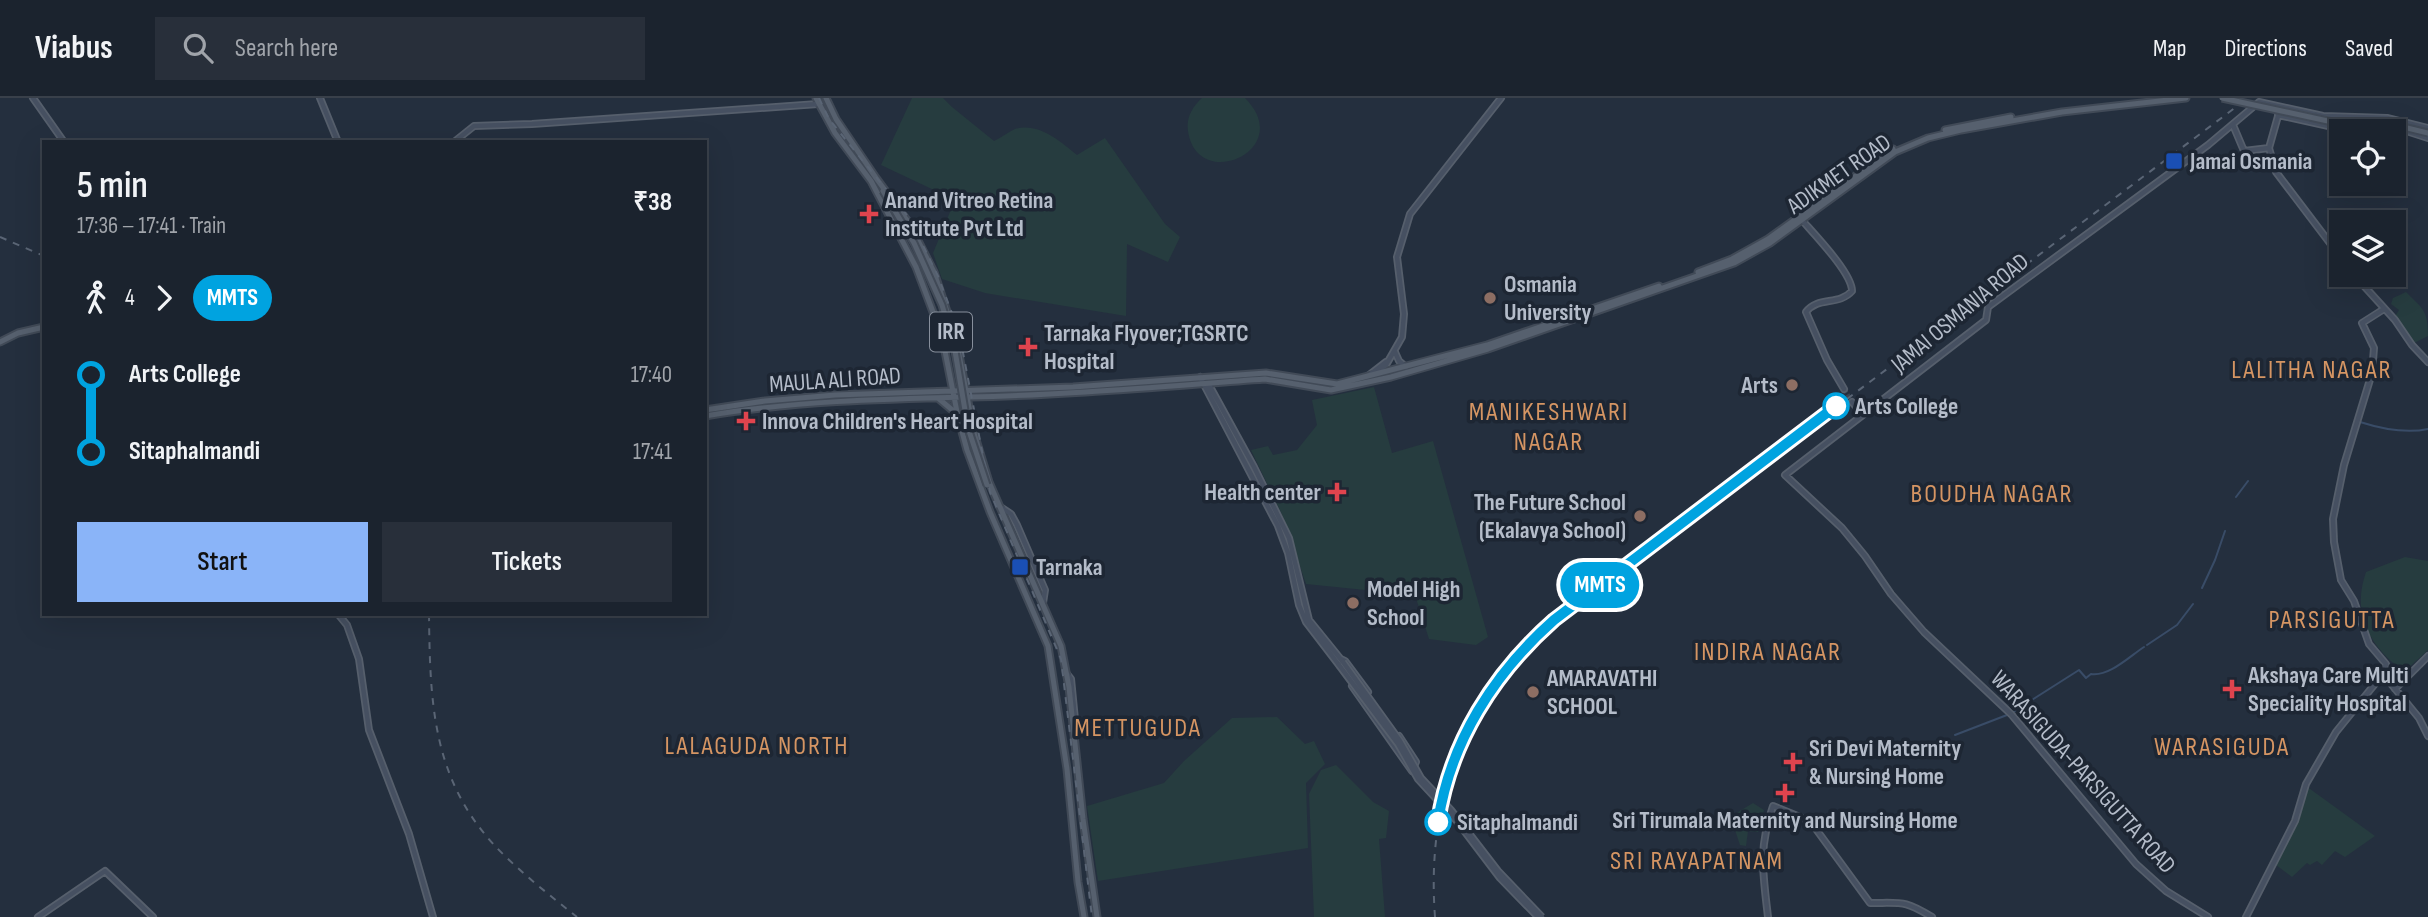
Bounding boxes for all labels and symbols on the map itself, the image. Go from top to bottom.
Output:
street label: ADIKMET ROAD [1781,128,1897,221]
place label: Jamai Osmania [2189,147,2312,176]
marker: Jamai Osmania [2164,151,2184,171]
place label: Anand Vitreo Retina Institute Pvt Ltd [884,186,1053,243]
marker: Anand Vitreo Retina Institute Pvt Ltd [859,204,879,224]
street label: JAMAI OSMANIA ROAD [1885,247,2035,380]
place label: Osmania University [1504,270,1592,327]
marker: Osmania University [1482,290,1498,306]
road number: IRR [930,313,972,352]
place label: Tarnaka Flyover;TGSRTC Hospital [1044,319,1249,376]
marker: Tarnaka Flyover;TGSRTC Hospital [1018,337,1038,357]
district label: LALITHA NAGAR [2231,355,2393,386]
street label: MAULA ALI ROAD [768,361,902,399]
place label: Arts [1740,371,1778,400]
marker: Arts [1784,377,1800,393]
place label: Arts College [1854,392,1958,421]
marker: Arts College [1823,393,1849,419]
district label: MANIKESHWARI NAGAR [1469,397,1629,458]
place label: Innova Children's Heart Hospital [762,407,1033,436]
marker: Innova Children's Heart Hospital [736,411,756,431]
place label: Health center [1204,478,1322,507]
district label: BOUDHA NAGAR [1911,479,2073,510]
marker: Health center [1327,482,1347,502]
place label: The Future School (Ekalavya School) [1474,488,1626,545]
marker: The Future School (Ekalavya School) [1632,508,1648,524]
place label: Tarnaka [1036,553,1103,582]
marker: Tarnaka [1010,557,1030,577]
line badge: MMTS [1551,562,1649,608]
place label: Model High School [1367,575,1460,632]
marker: Model High School [1345,595,1361,611]
district label: PARSIGUTTA [2268,605,2396,636]
district label: INDIRA NAGAR [1694,637,1842,668]
place label: Akshaya Care Multi Speciality Hospital [2247,661,2409,718]
place label: AMARAVATHI SCHOOL [1546,664,1657,721]
street label: WARASIGUDA-PARSIGUTTA ROAD [1984,665,2182,879]
marker: Akshaya Care Multi Speciality Hospital [2222,679,2242,699]
marker: AMARAVATHI SCHOOL [1525,684,1541,700]
district label: METTUGUDA [1074,713,1202,744]
district label: LALAGUDA NORTH [665,731,849,762]
district label: WARASIGUDA [2154,732,2290,763]
place label: Sri Devi Maternity & Nursing Home [1809,734,1961,791]
marker: Sri Devi Maternity & Nursing Home [1783,752,1803,772]
marker: Sri Tirumala Maternity and Nursing Home [1775,783,1795,803]
place label: Sri Tirumala Maternity and Nursing Home [1612,806,1958,835]
place label: Sitaphalmandi [1457,808,1578,837]
marker: Sitaphalmandi [1425,809,1451,835]
district label: SRI RAYAPATNAM [1610,846,1784,877]

